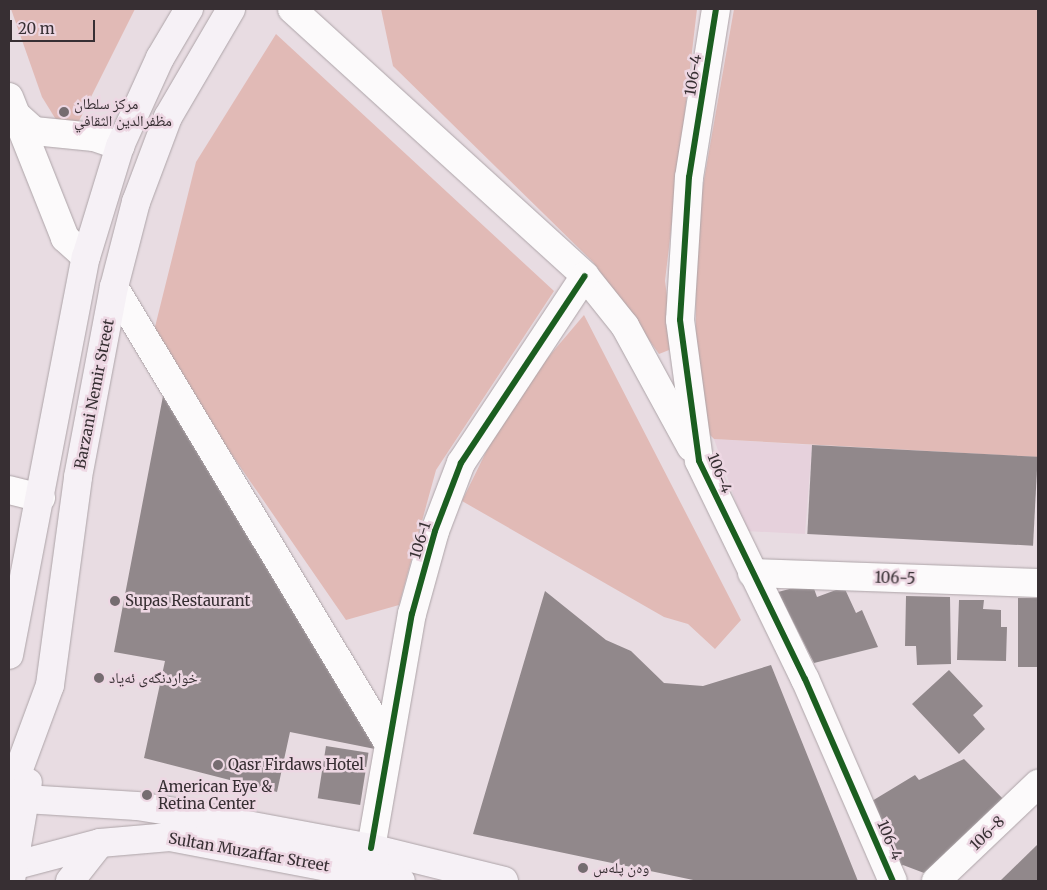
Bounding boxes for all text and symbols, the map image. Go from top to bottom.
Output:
scale bar [12,10,98,42]
text: 20 m [18,19,55,38]
street label: 106-4 [681,53,705,97]
place label: مركز سلطان مظفرالدين الثقافي [74,94,172,129]
marker: مركز سلطان مظفرالدين الثقافي [58,106,70,118]
street label: Barzani Nemir Street [71,318,117,470]
street label: 106-4 [704,450,736,496]
street label: 106-1 [406,519,434,561]
street label: 106-5 [874,568,916,588]
place label: Supas Restaurant [125,592,250,610]
marker: Supas Restaurant [109,595,121,607]
place label: خواردنگەی ئەیاد [109,669,198,687]
marker: خواردنگەی ئەیاد [93,672,105,684]
place label: Qasr Firdaws Hotel [228,756,364,774]
marker: Qasr Firdaws Hotel [212,759,224,771]
place label: American Eye & Retina Center [158,777,272,812]
marker: American Eye & Retina Center [140,788,154,802]
street label: 106-8 [966,812,1008,854]
street label: 106-4 [874,817,906,863]
street label: Sultan Muzaffar Street [167,829,331,875]
place label: وەن پلەس [593,859,649,877]
marker: وەن پلەس [577,862,589,874]

